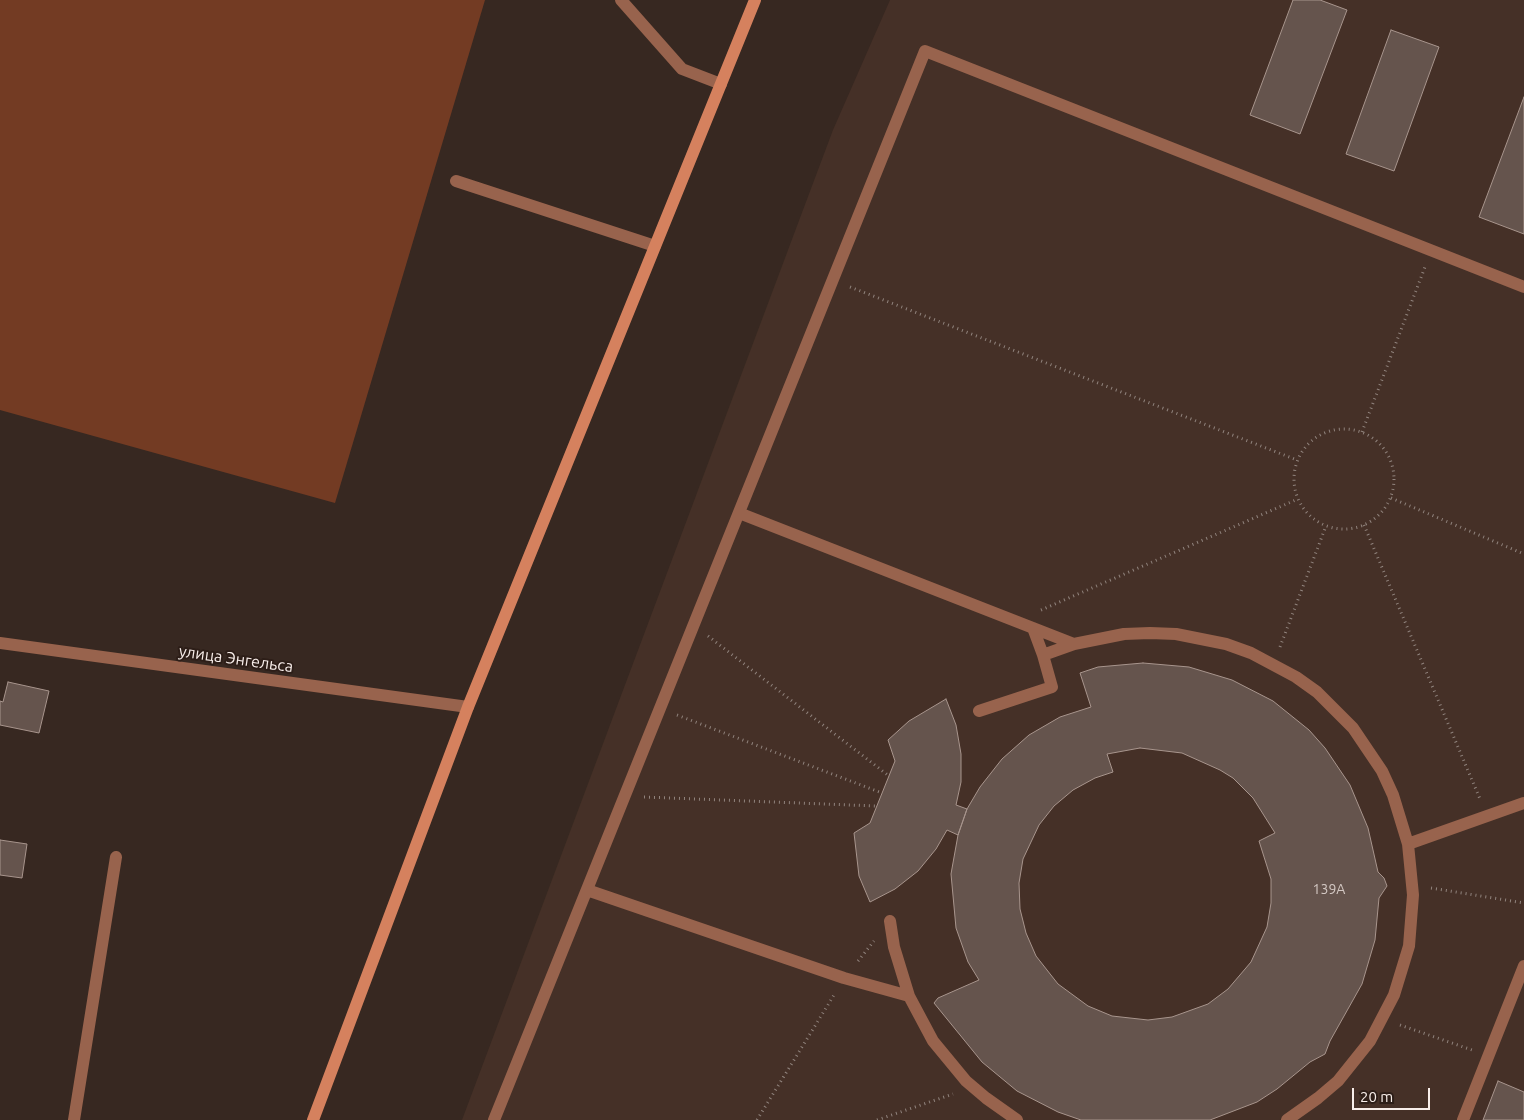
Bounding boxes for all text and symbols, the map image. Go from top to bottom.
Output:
street label: улица Энгельса [178,641,294,677]
house number: 139А [1313,881,1345,897]
scale bar [1354,1078,1432,1110]
text: 20 m [1360,1088,1393,1105]

